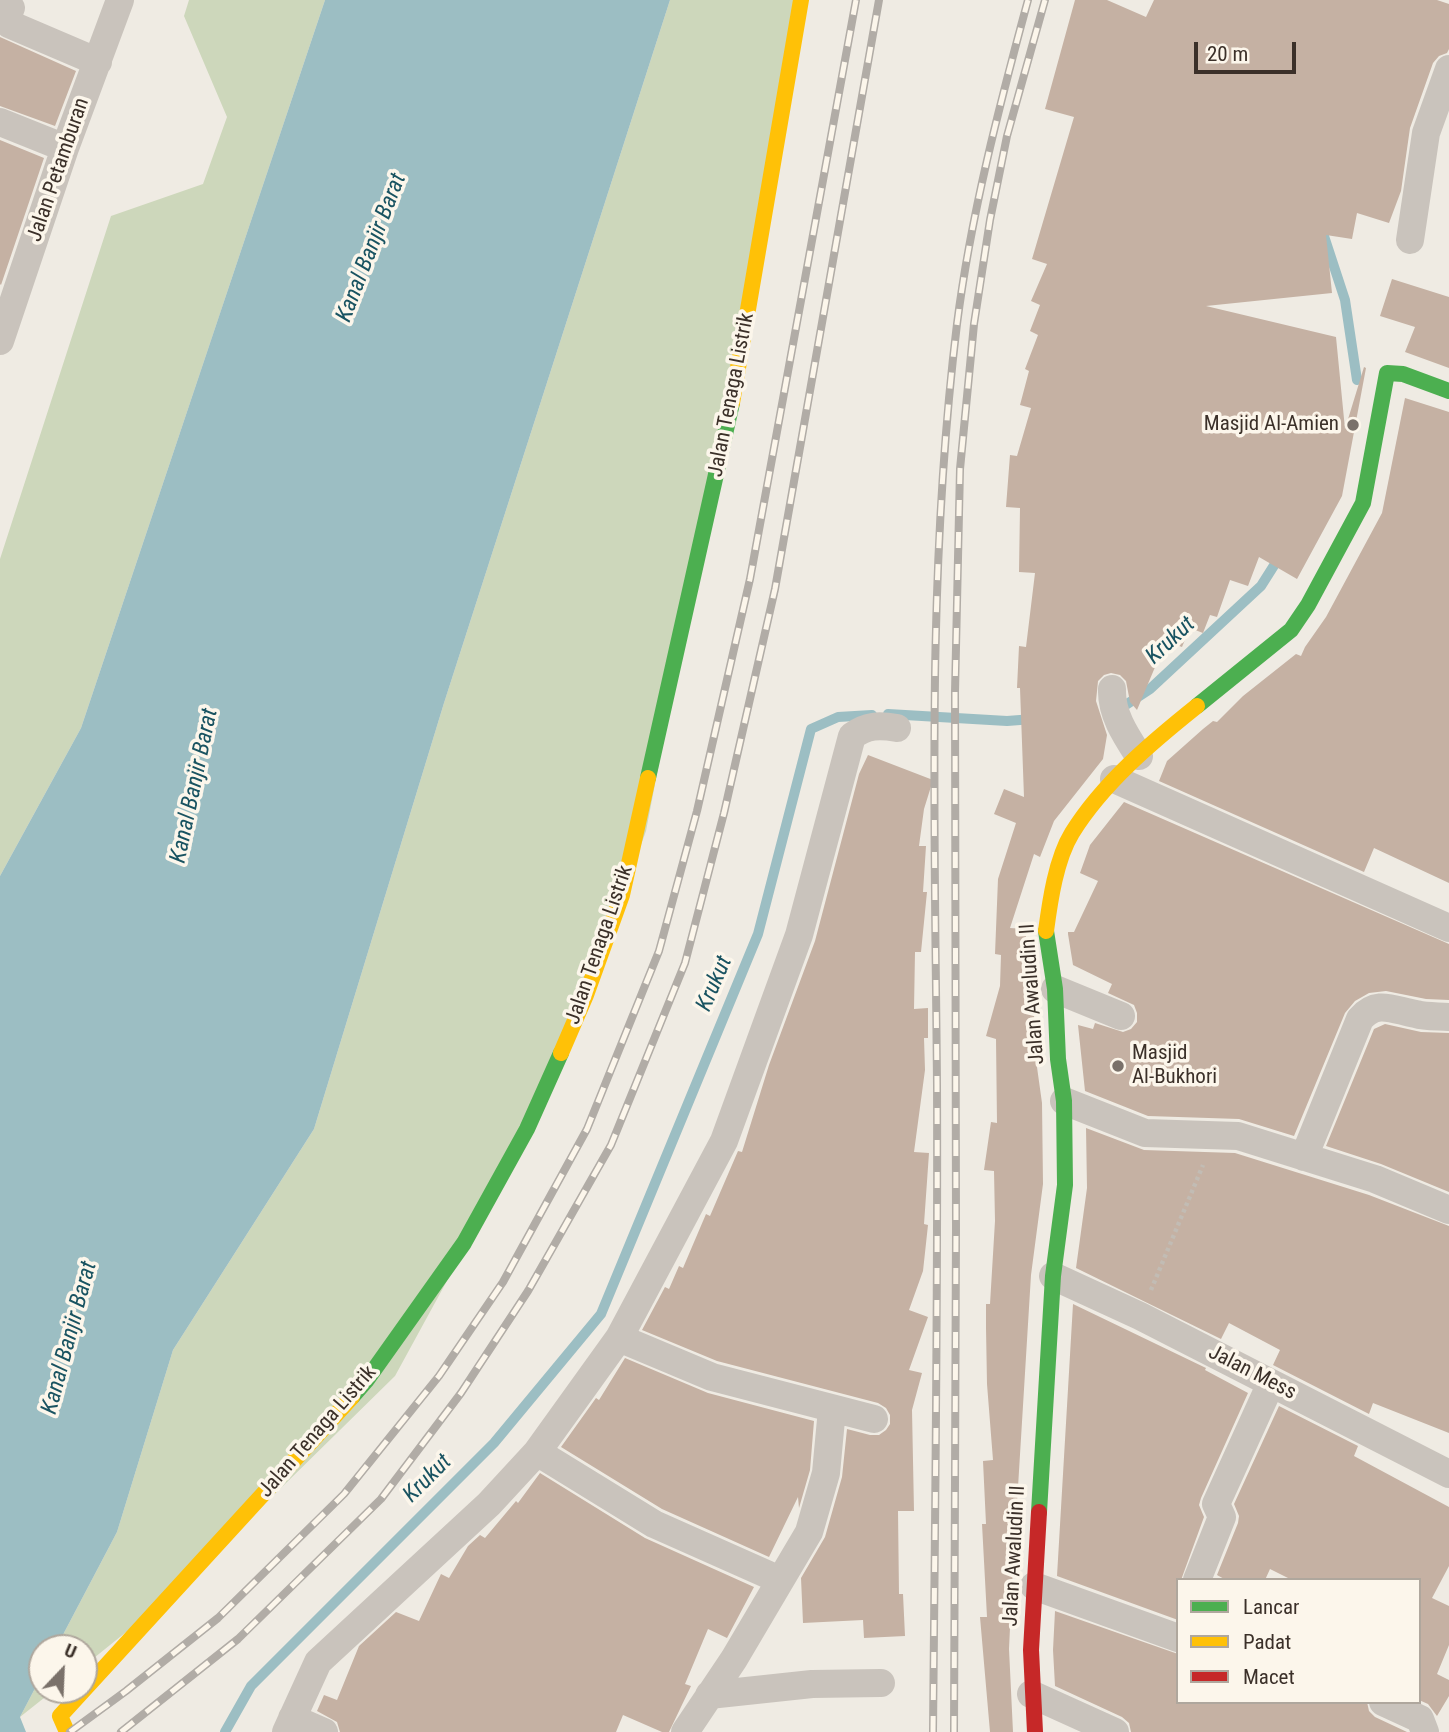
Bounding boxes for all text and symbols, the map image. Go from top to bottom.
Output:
scale bar [1197,28,1298,72]
text: 20 m [1207,42,1248,66]
street label: Jalan Petamburan [23,95,95,245]
water label: Kanal Banjir Barat [331,170,413,326]
street label: Jalan Tenaga Listrik [704,311,760,479]
place label: Masjid Al-Amien [1204,412,1339,438]
marker: Masjid Al-Amien [1345,417,1361,433]
water label: Krukut [1141,611,1201,671]
water label: Kanal Banjir Barat [165,706,225,866]
street label: Jalan Tenaga Listrik [561,862,639,1028]
street label: Jalan Awaludin II [1016,923,1050,1065]
water label: Krukut [691,952,739,1016]
place label: Masjid Al-Bukhori [1132,1041,1217,1091]
marker: Masjid Al-Bukhori [1110,1058,1126,1074]
water label: Kanal Banjir Barat [36,1259,104,1417]
street label: Jalan Mess [1204,1340,1300,1406]
street label: Jalan Tenaga Listrik [254,1361,382,1503]
water label: Krukut [398,1449,458,1509]
street label: Jalan Awaludin II [999,1485,1031,1627]
legend [1176,1578,1421,1704]
text: Lancar [1243,1595,1299,1619]
text: Padat [1243,1630,1291,1654]
north arrow [28,1634,98,1704]
text: U [61,1638,80,1664]
text: Macet [1243,1665,1295,1689]

